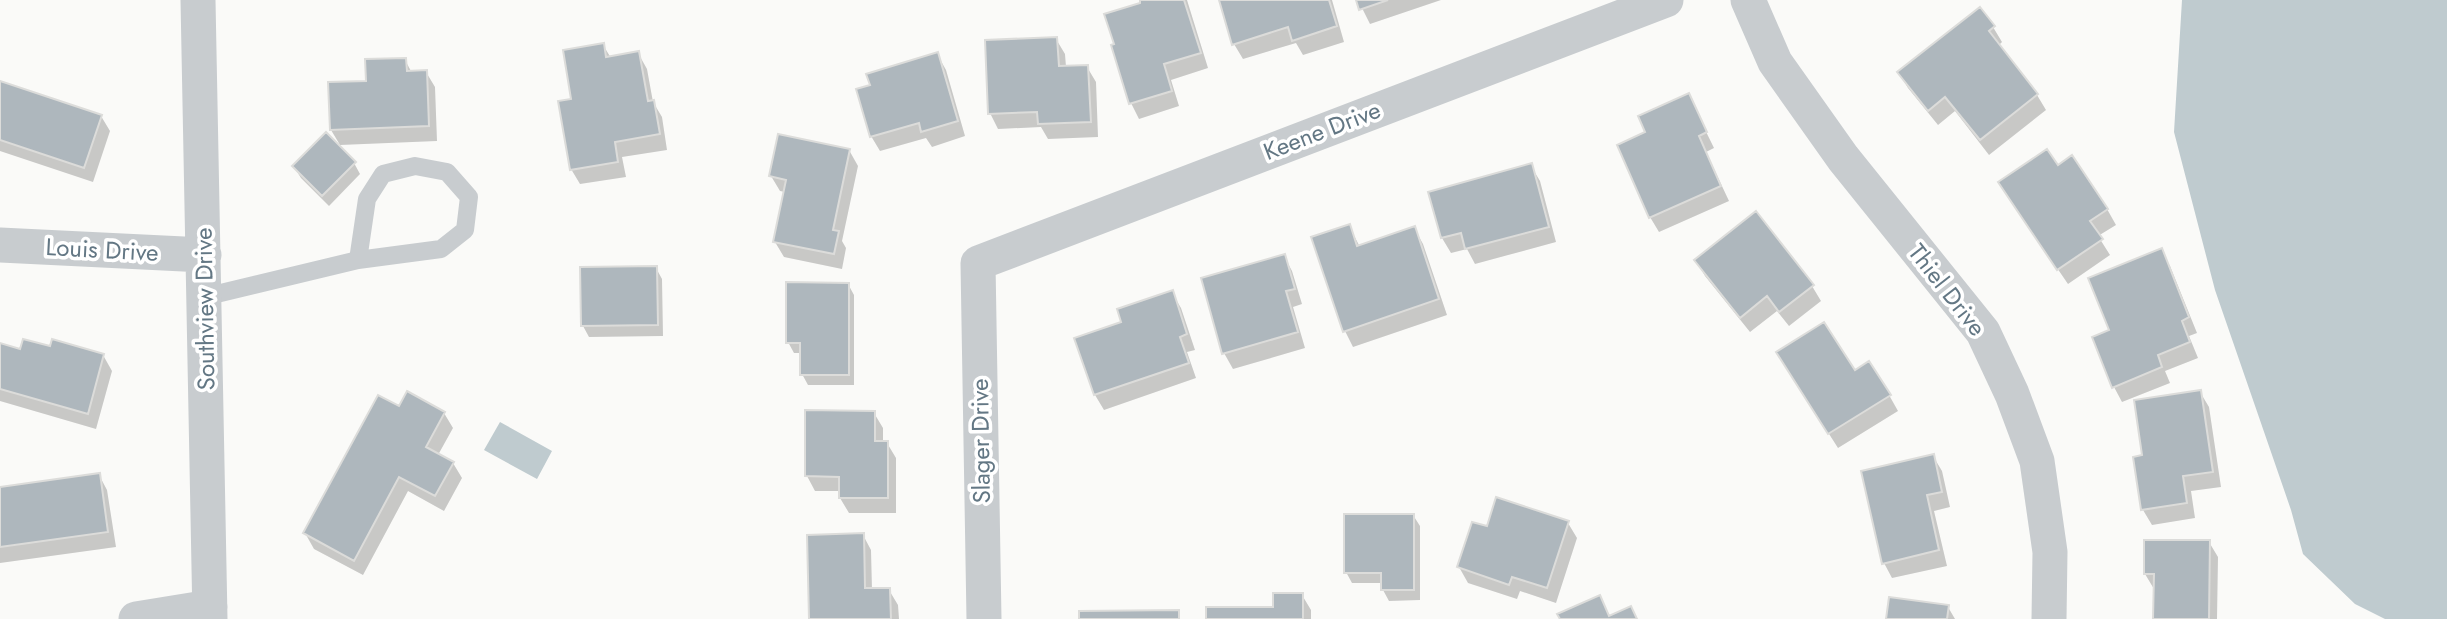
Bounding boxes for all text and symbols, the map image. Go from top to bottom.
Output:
street label: Keene Drive [1258,92,1386,169]
street label: Southview Drive [186,227,223,391]
street label: Louis Drive [45,229,159,270]
street label: Thiel Drive [1900,236,1995,343]
street label: Slager Drive [962,378,999,504]

